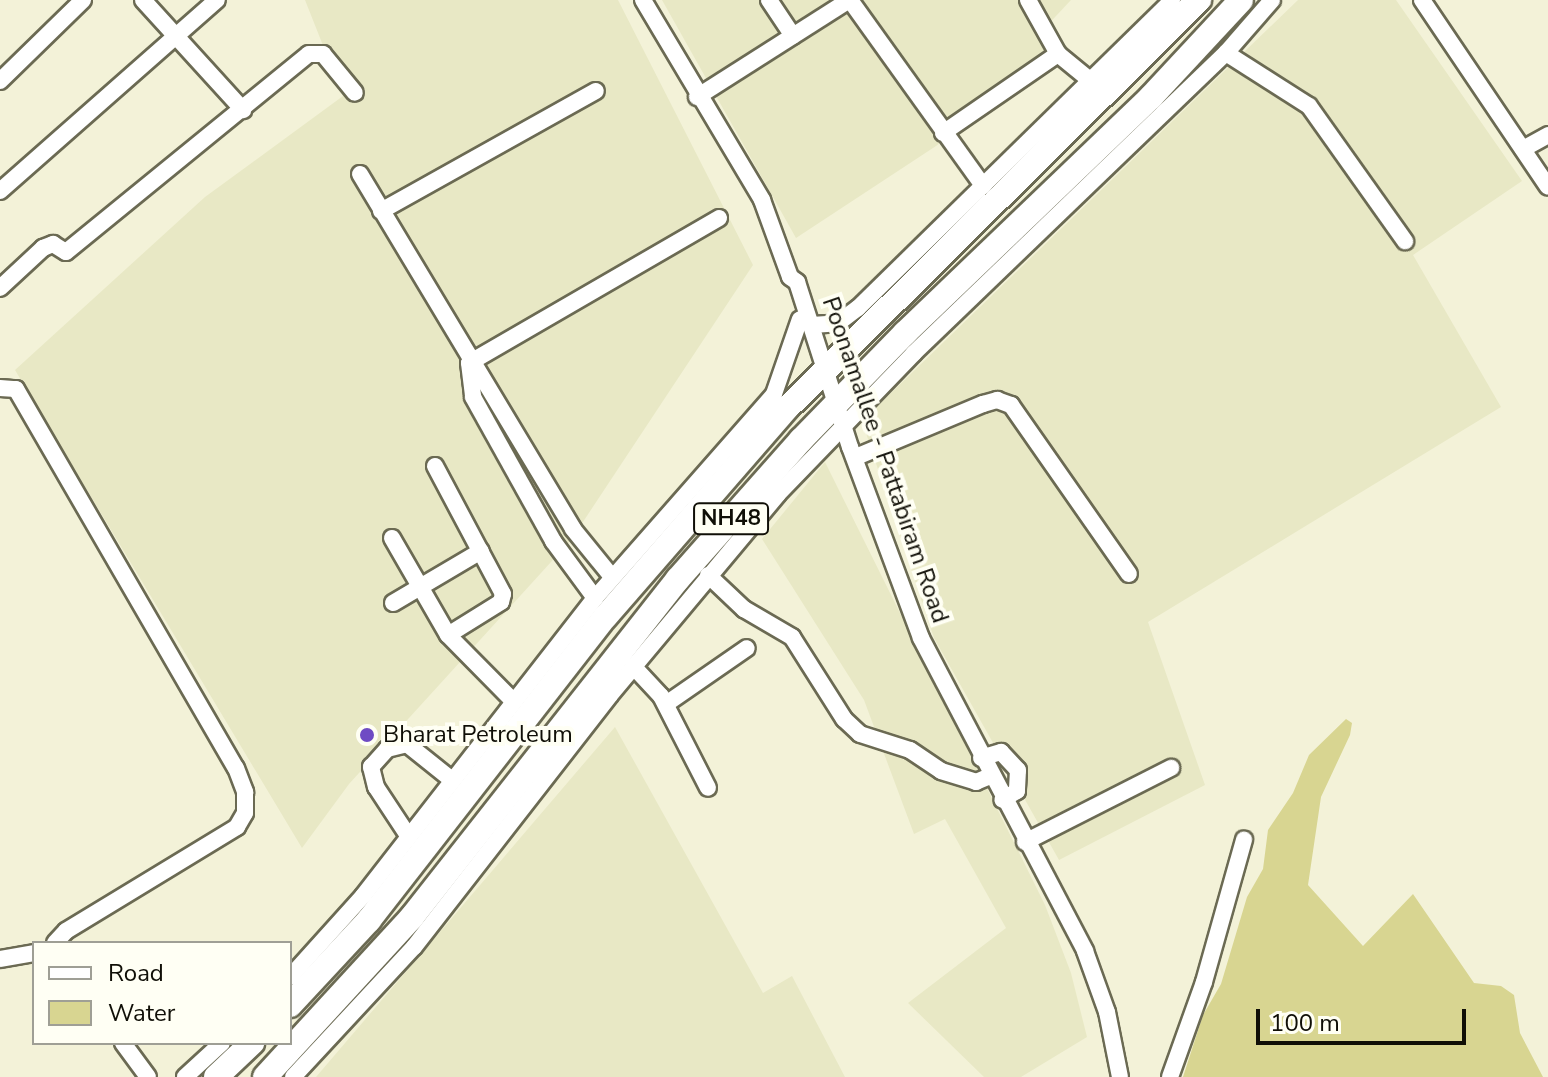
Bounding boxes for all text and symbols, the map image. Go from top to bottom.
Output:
street label: Poonamallee - Pattabiram Road [816,293,954,627]
road number: NH48 [693,501,769,537]
place label: Bharat Petroleum [383,721,573,749]
marker: Bharat Petroleum [358,726,376,744]
legend [32,941,292,1045]
text: Road [108,957,164,989]
scale bar [1260,993,1470,1043]
text: Water [108,997,175,1029]
text: 100 m [1270,1007,1340,1039]

